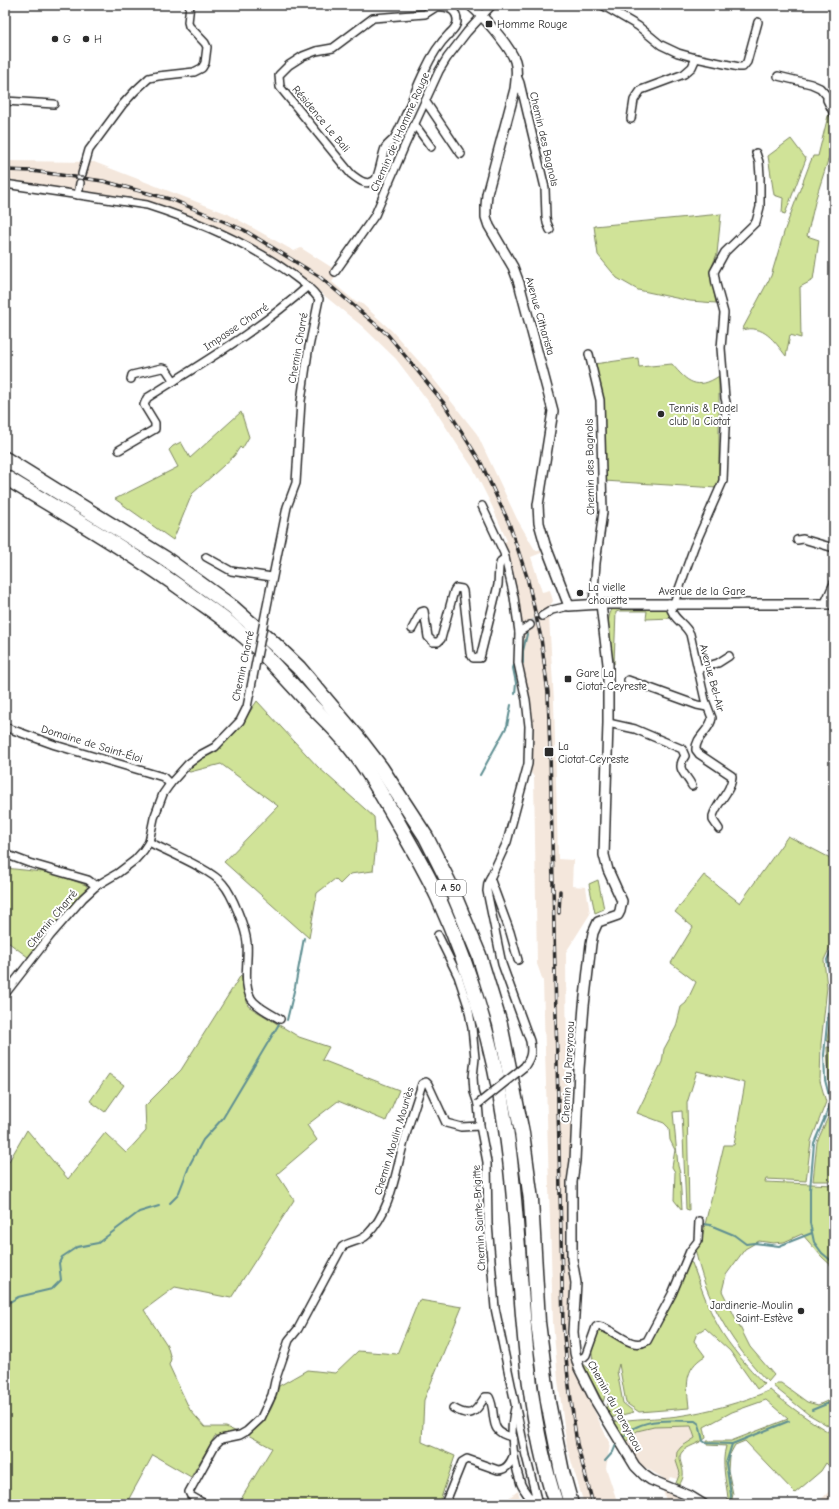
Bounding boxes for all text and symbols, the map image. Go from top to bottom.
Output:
place label: Homme Rouge [497,18,568,31]
marker: Homme Rouge [484,19,494,29]
place label: G [63,33,71,46]
place label: H [94,33,102,46]
marker: G [50,34,60,44]
marker: H [81,34,91,44]
street label: Chemin de l'Homme Rouge [368,70,432,194]
street label: Résidence Le Bali [289,83,353,155]
street label: Chemin des Bagnols [527,91,561,188]
street label: Avenue Citharista [523,275,557,357]
street label: Impasse Charré [201,300,271,353]
street label: Chemin Charré [285,311,311,384]
place label: Tennis & Padel club la Ciotat [669,402,738,428]
marker: Tennis & Padel club la Ciotat [656,409,666,419]
street label: Chemin des Bagnols [583,418,597,515]
place label: La vielle chouette [588,581,628,607]
street label: Avenue de la Gare [658,585,746,598]
marker: La vielle chouette [575,588,585,598]
street label: Chemin Charré [229,629,257,702]
street label: Avenue Bel-Air [697,643,727,714]
place label: Gare La Ciotat-Ceyreste [576,667,647,693]
marker: Gare La Ciotat-Ceyreste [563,674,573,684]
street label: Domaine de Saint-Éloi [40,721,145,766]
place label: La Ciotat-Ceyreste [558,740,629,766]
marker: La Ciotat-Ceyreste [543,746,555,758]
road number: A 50 [436,880,466,896]
street label: Chemin Charré [24,887,80,951]
street label: Chemin du Pareyraou [559,1021,577,1123]
street label: Chemin Moulin Mouriès [371,1085,417,1197]
street label: Chemin Sainte-Brigitte [470,1164,488,1271]
place label: Jardinerie-Moulin Saint-Estève [710,1299,793,1325]
marker: Jardinerie-Moulin Saint-Estève [796,1306,806,1316]
street label: Chemin du Pareyraou [585,1358,645,1454]

